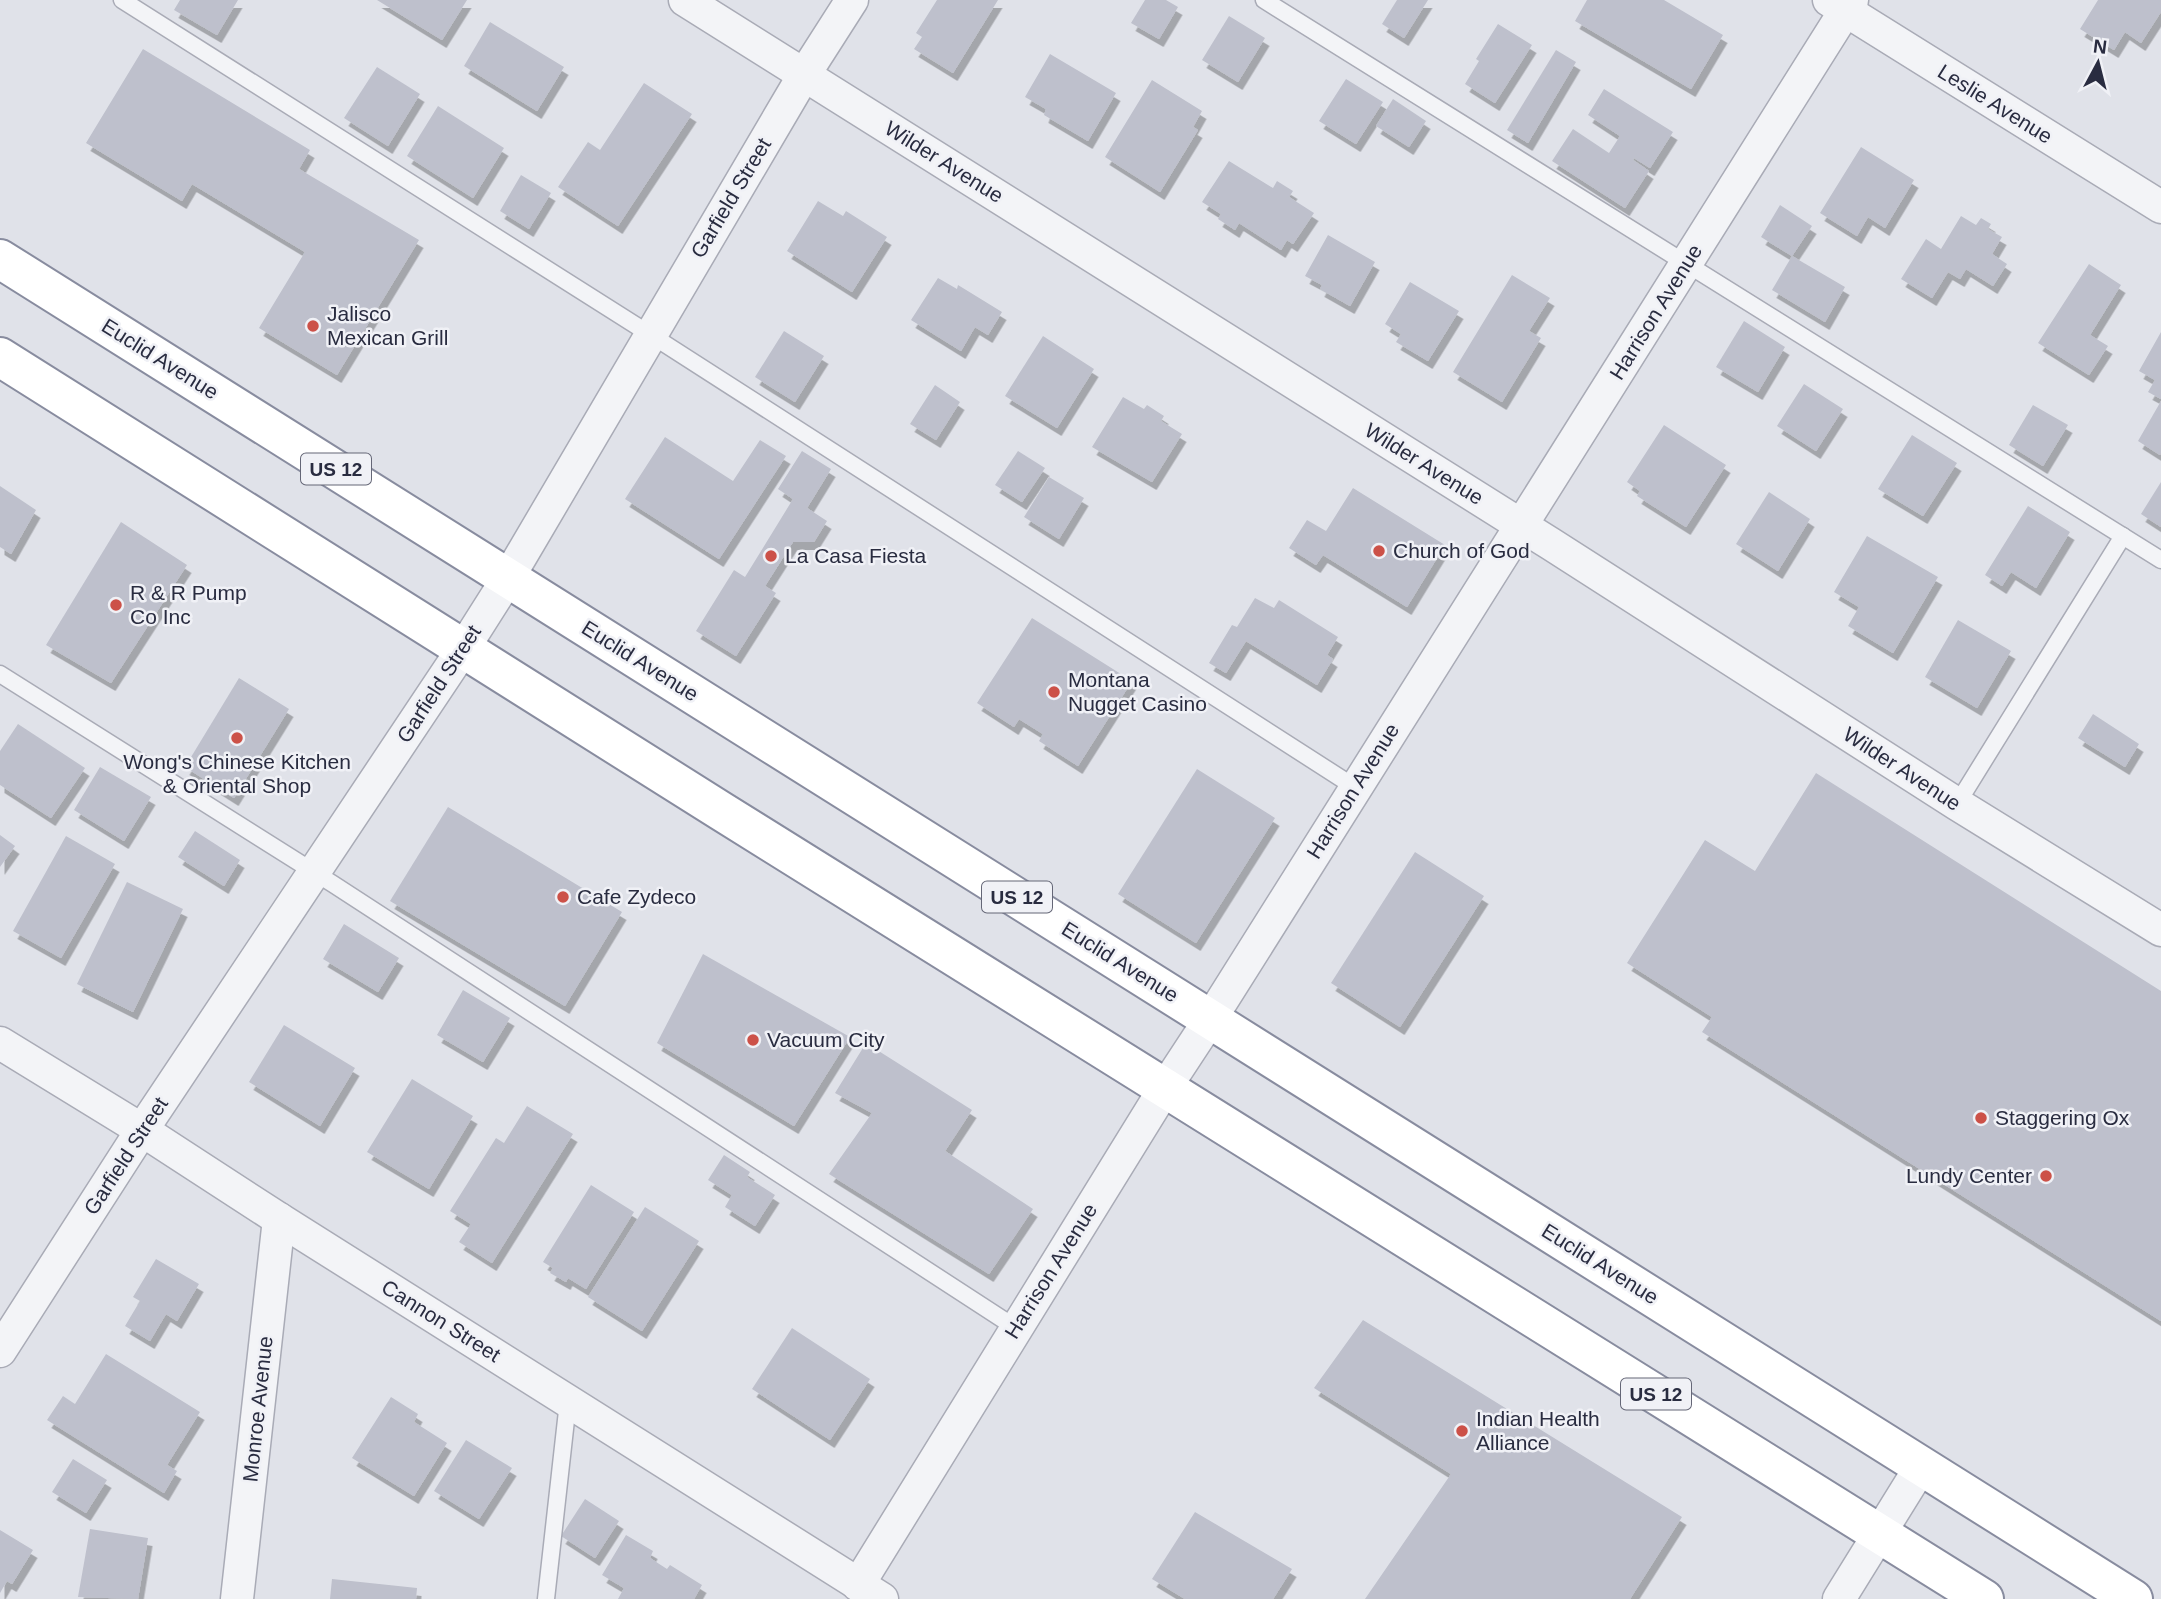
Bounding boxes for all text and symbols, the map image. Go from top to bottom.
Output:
north arrow [2063,28,2133,98]
text: N [2092,35,2108,58]
street label: Leslie Avenue [1934,59,2057,148]
street label: Wilder Avenue [881,116,1008,207]
street label: Garfield Street [686,134,775,262]
street label: Harrison Avenue [1605,240,1706,383]
place label: Jalisco Mexican Grill [327,302,448,349]
street label: Euclid Avenue [98,314,223,403]
marker: Jalisco Mexican Grill [305,318,321,334]
street label: Wilder Avenue [1361,418,1488,509]
road number: US 12 [301,454,371,484]
place label: Church of God [1393,539,1530,562]
marker: Church of God [1371,543,1387,559]
place label: La Casa Fiesta [785,544,927,567]
marker: La Casa Fiesta [763,548,779,564]
place label: R & R Pump Co Inc [130,581,247,628]
marker: R & R Pump Co Inc [108,597,124,613]
street label: Euclid Avenue [578,616,703,705]
street label: Garfield Street [392,621,485,747]
place label: Montana Nugget Casino [1068,668,1207,715]
marker: Montana Nugget Casino [1046,684,1062,700]
street label: Harrison Avenue [1302,719,1403,862]
street label: Wilder Avenue [1839,722,1965,815]
marker: Wong's Chinese Kitchen & Oriental Shop [229,730,245,746]
place label: Wong's Chinese Kitchen & Oriental Shop [123,750,351,797]
road number: US 12 [982,882,1052,912]
place label: Cafe Zydeco [577,885,696,908]
marker: Cafe Zydeco [555,889,571,905]
street label: Euclid Avenue [1058,917,1183,1006]
place label: Vacuum City [767,1028,885,1051]
marker: Vacuum City [745,1032,761,1048]
street label: Garfield Street [79,1093,172,1219]
place label: Staggering Ox [1995,1106,2130,1129]
marker: Staggering Ox [1973,1110,1989,1126]
place label: Lundy Center [1906,1164,2032,1187]
marker: Lundy Center [2038,1168,2054,1184]
street label: Harrison Avenue [1000,1199,1101,1342]
street label: Euclid Avenue [1538,1219,1663,1308]
street label: Cannon Street [378,1275,505,1366]
street label: Monroe Avenue [238,1335,277,1483]
road number: US 12 [1621,1378,1691,1410]
place label: Indian Health Alliance [1476,1407,1600,1454]
marker: Indian Health Alliance [1454,1423,1470,1439]

